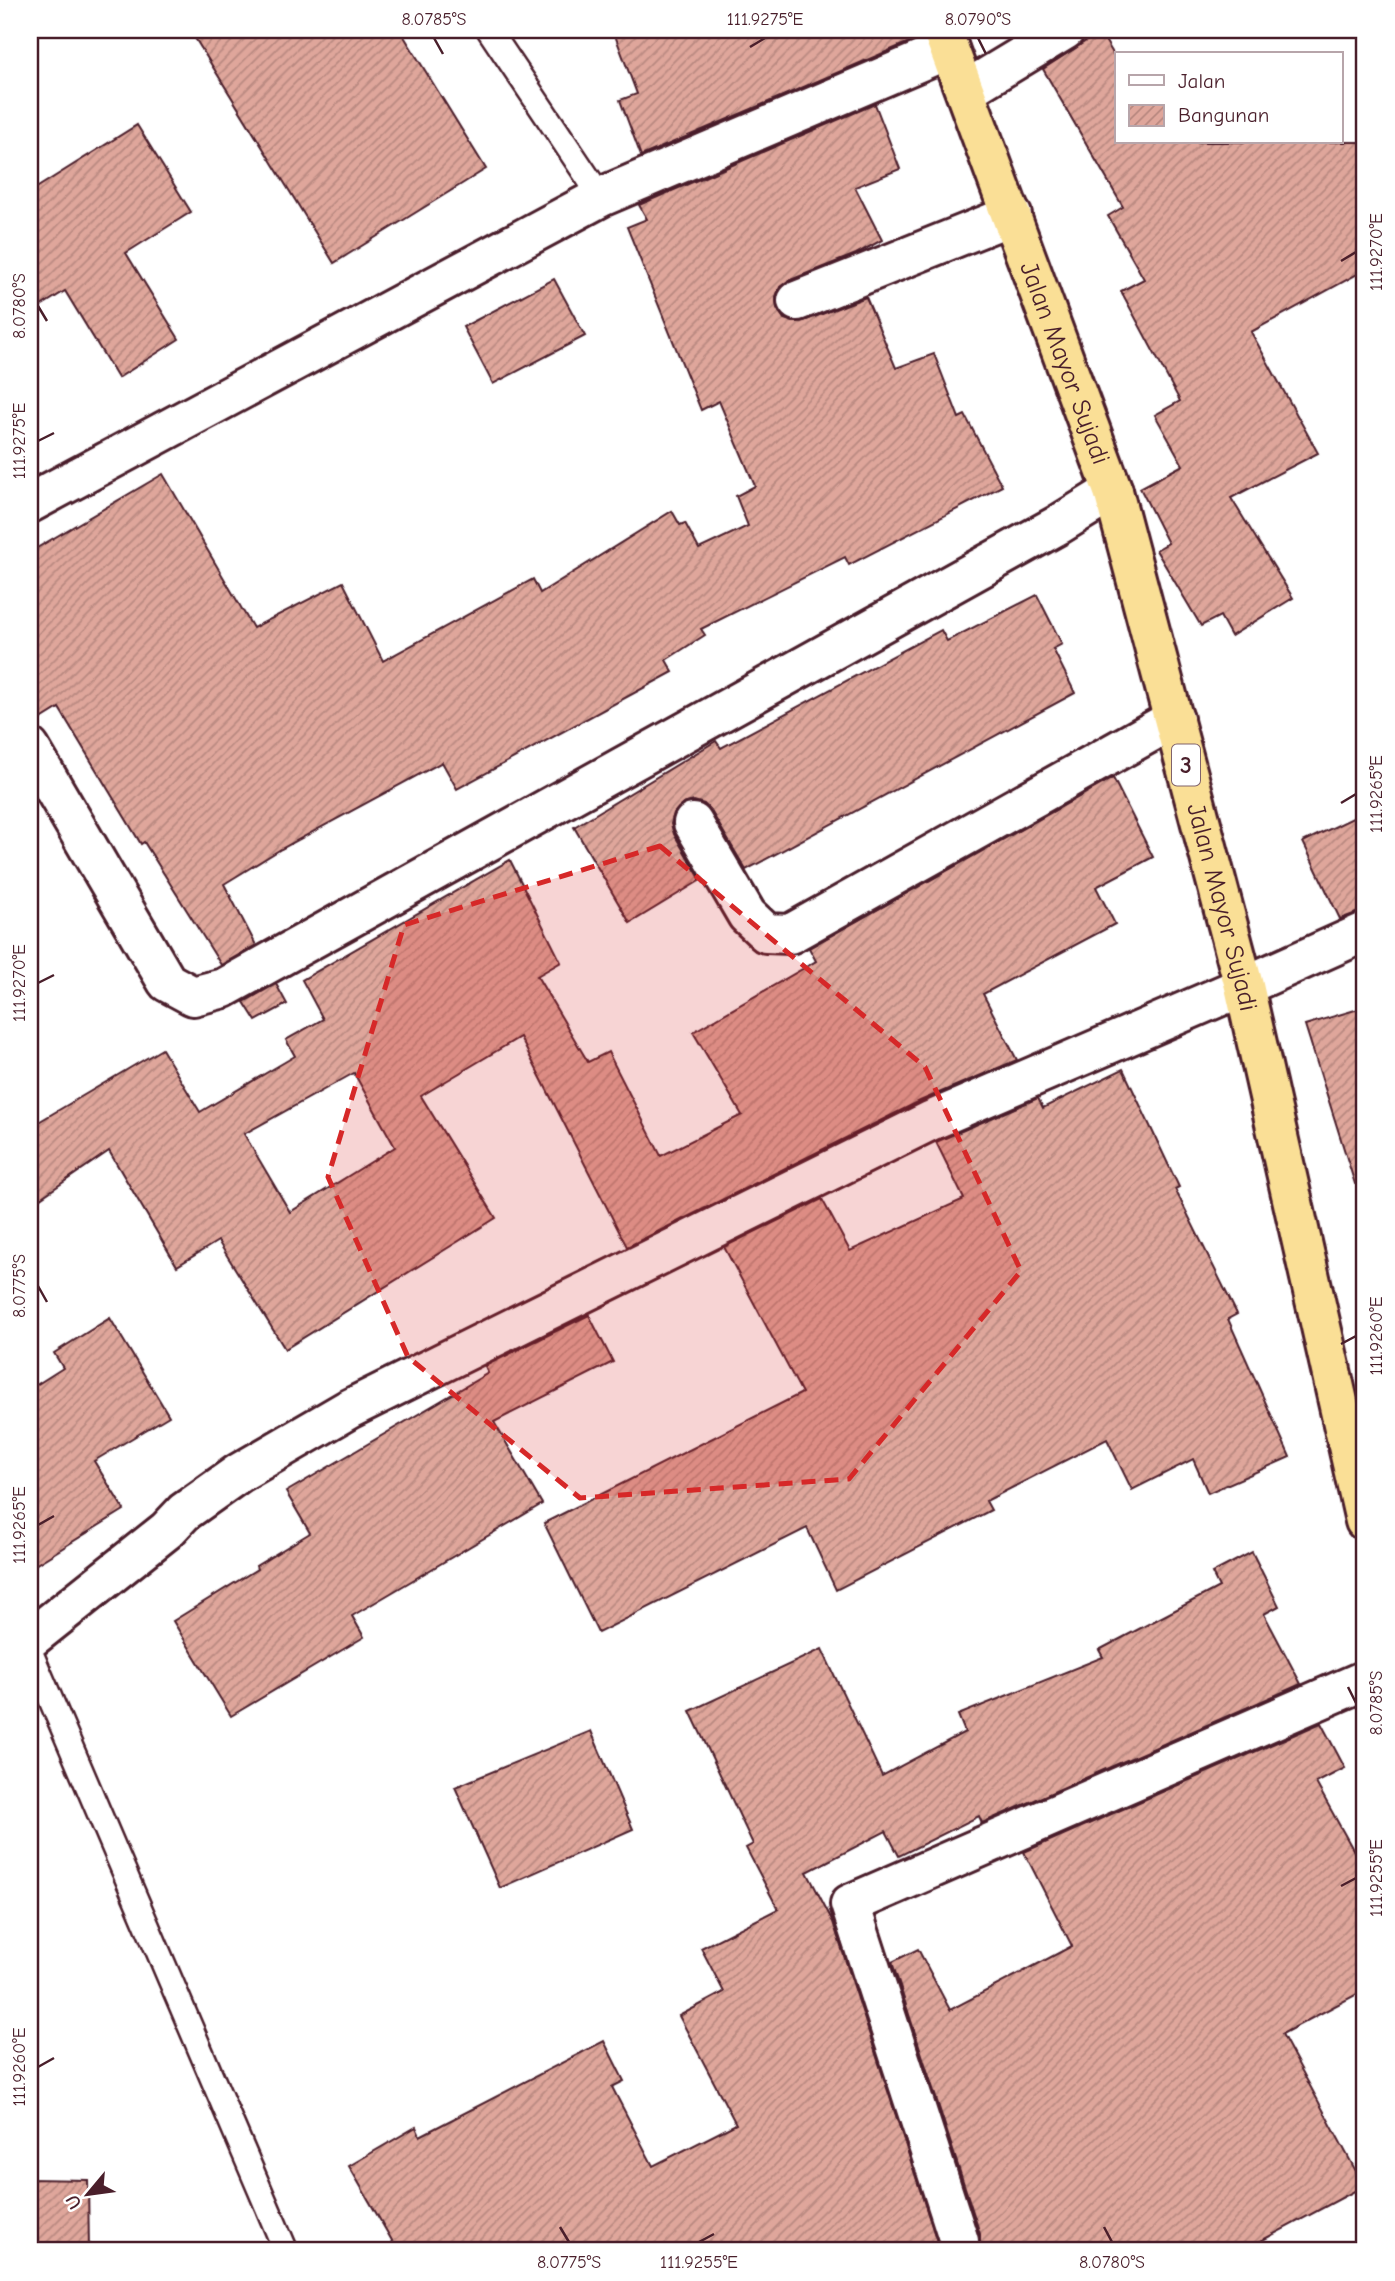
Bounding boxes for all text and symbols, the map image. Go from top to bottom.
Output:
text: 8.0785°S [402,9,466,30]
text: 111.9275°E [727,9,803,30]
text: 8.0790°S [945,9,1011,30]
legend [1115,52,1342,144]
text: Jalan [1178,69,1225,93]
text: Bangunan [1178,103,1269,127]
text: 111.9270°E [1366,213,1387,291]
street label: Jalan Mayor Sujadi [1013,258,1116,469]
text: 8.0780°S [9,273,30,339]
text: 111.9275°E [9,403,30,479]
road number: 3 [1172,744,1200,786]
text: 111.9265°E [1366,755,1387,833]
street label: Jalan Mayor Sujadi [1180,800,1263,1014]
text: 111.9270°E [9,944,30,1022]
text: 8.0775°S [9,1254,30,1318]
text: 111.9260°E [1366,1296,1387,1376]
text: 111.9265°E [9,1486,30,1564]
text: 8.0785°S [1366,1671,1387,1735]
text: 111.9255°E [1366,1839,1387,1917]
text: 111.9260°E [9,2027,30,2107]
north arrow [52,2158,122,2228]
text: U [61,2191,87,2213]
text: 8.0775°S [537,2252,601,2273]
text: 111.9255°E [660,2252,738,2273]
text: 8.0780°S [1079,2252,1145,2273]

